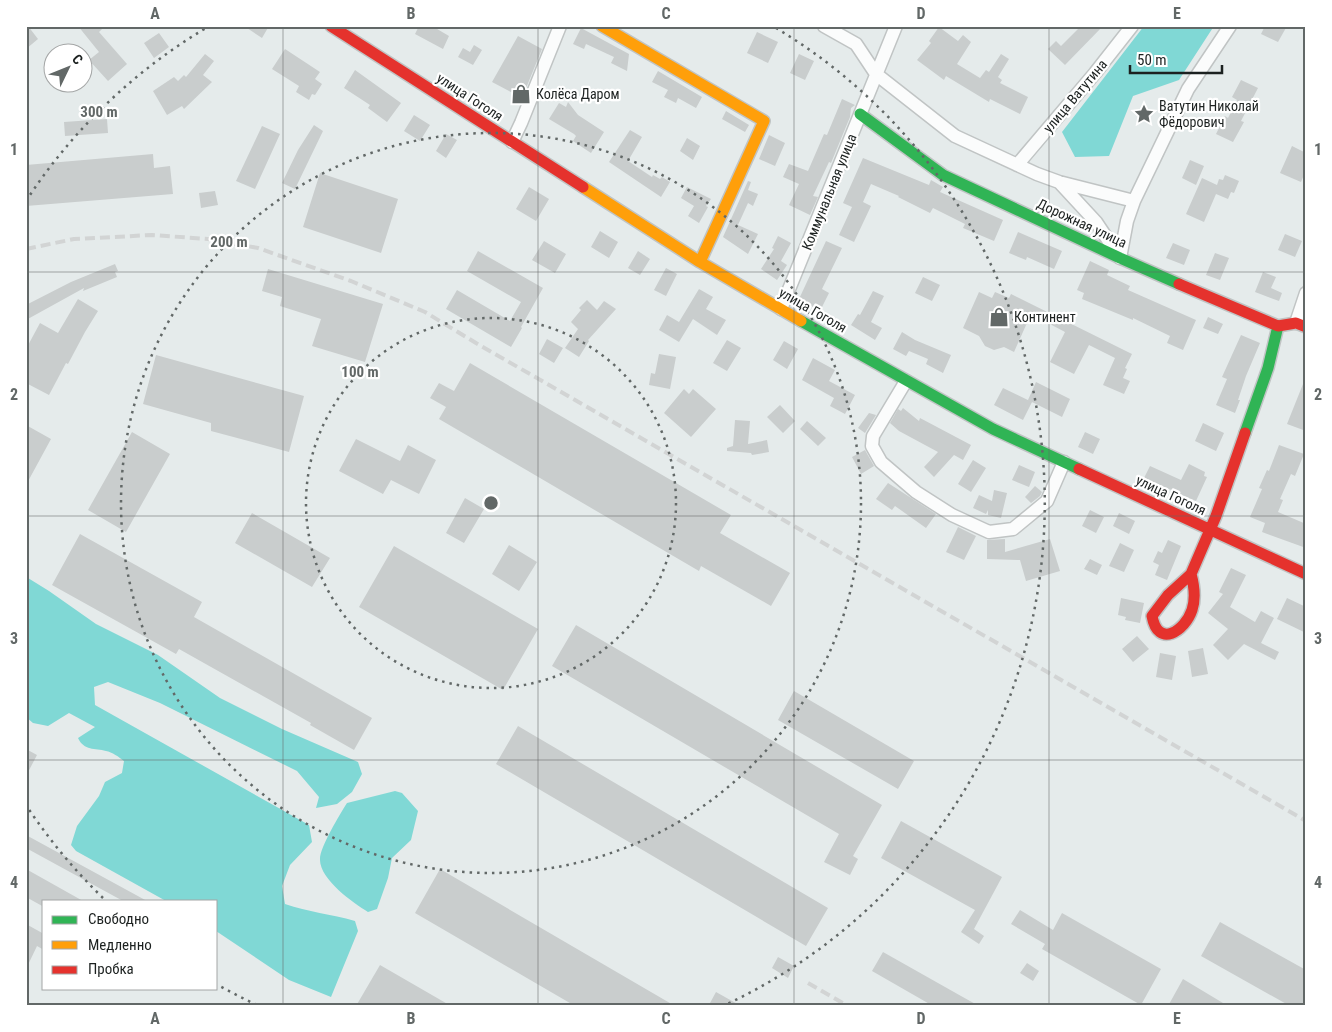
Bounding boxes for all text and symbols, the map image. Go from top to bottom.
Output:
text: A [150,4,160,23]
text: B [407,4,416,23]
text: C [661,4,671,23]
text: D [916,4,926,23]
text: E [1173,4,1181,23]
north arrow [42,42,92,92]
scale bar [1130,42,1222,74]
text: С [69,51,86,68]
text: 50 m [1137,51,1167,69]
street label: улица Ватутина [1040,56,1110,136]
street label: улица Гоголя [434,70,506,124]
shop icon: Колёса Даром [510,83,532,105]
place label: Колёса Даром [536,86,620,102]
place label: Ватутин Николай Фёдорович [1159,98,1259,130]
text: 300 m [80,103,118,121]
place icon: Ватутин Николай Фёдорович [1133,103,1155,125]
street label: Коммунальная улица [798,132,860,252]
text: 1 [10,140,18,159]
text: 1 [1314,140,1322,159]
street label: Дорожная улица [1035,195,1129,251]
text: 200 m [210,233,248,251]
street label: улица Гоголя [776,284,850,336]
shop icon: Континент [988,306,1010,328]
place label: Континент [1014,309,1076,325]
text: 100 m [341,363,379,381]
text: 2 [10,385,18,404]
text: 2 [1314,385,1322,404]
street label: улица Гоголя [1133,472,1209,518]
centre of rings [482,494,500,512]
text: 3 [10,629,18,648]
text: 3 [1314,629,1322,648]
text: 4 [10,873,18,892]
text: 4 [1314,873,1322,892]
legend [42,900,218,990]
text: Свободно [88,910,149,928]
text: Медленно [88,936,152,954]
text: Пробка [88,960,134,978]
text: A [150,1009,160,1028]
text: B [407,1009,416,1028]
text: C [661,1009,671,1028]
text: D [916,1009,926,1028]
text: E [1173,1009,1181,1028]

